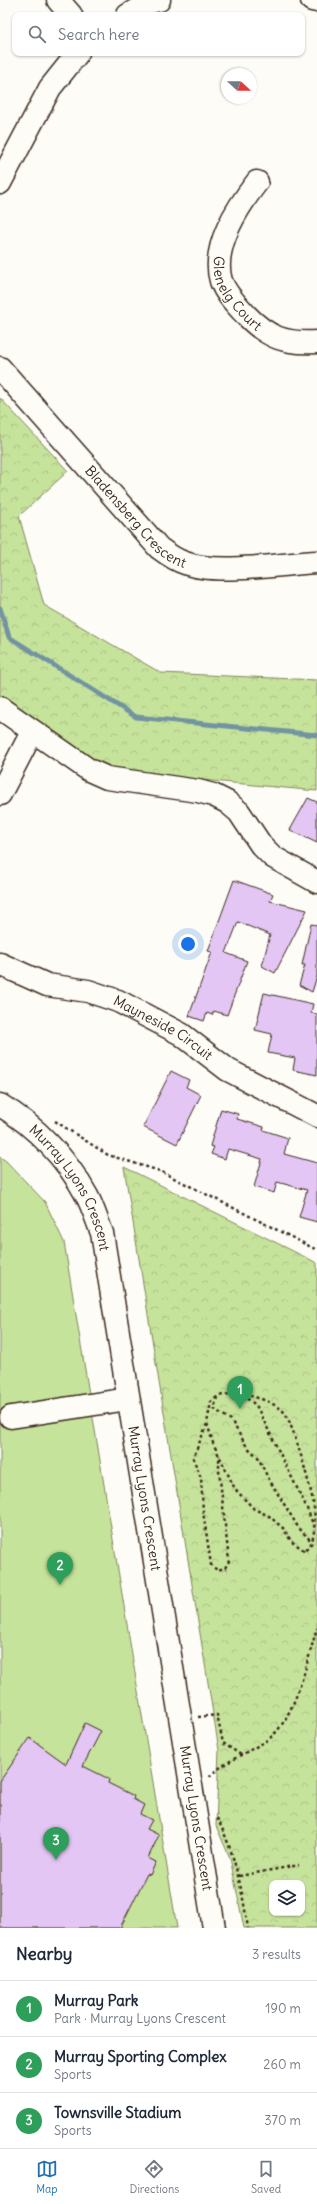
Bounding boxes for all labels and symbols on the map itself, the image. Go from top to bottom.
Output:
north arrow [221,68,257,104]
street label: Glenelg Court [210,255,266,335]
street label: Bladensberg Crescent [81,462,189,572]
your location [178,934,198,954]
street label: Mayneside Circuit [110,991,217,1064]
street label: Murray Lyons Crescent [26,1121,114,1252]
pin: 1 [227,1376,253,1409]
street label: Murray Lyons Crescent [124,1424,165,1572]
pin: 2 [47,1552,73,1585]
street label: Murray Lyons Crescent [176,1744,217,1892]
pin: 3 [43,1827,69,1860]

